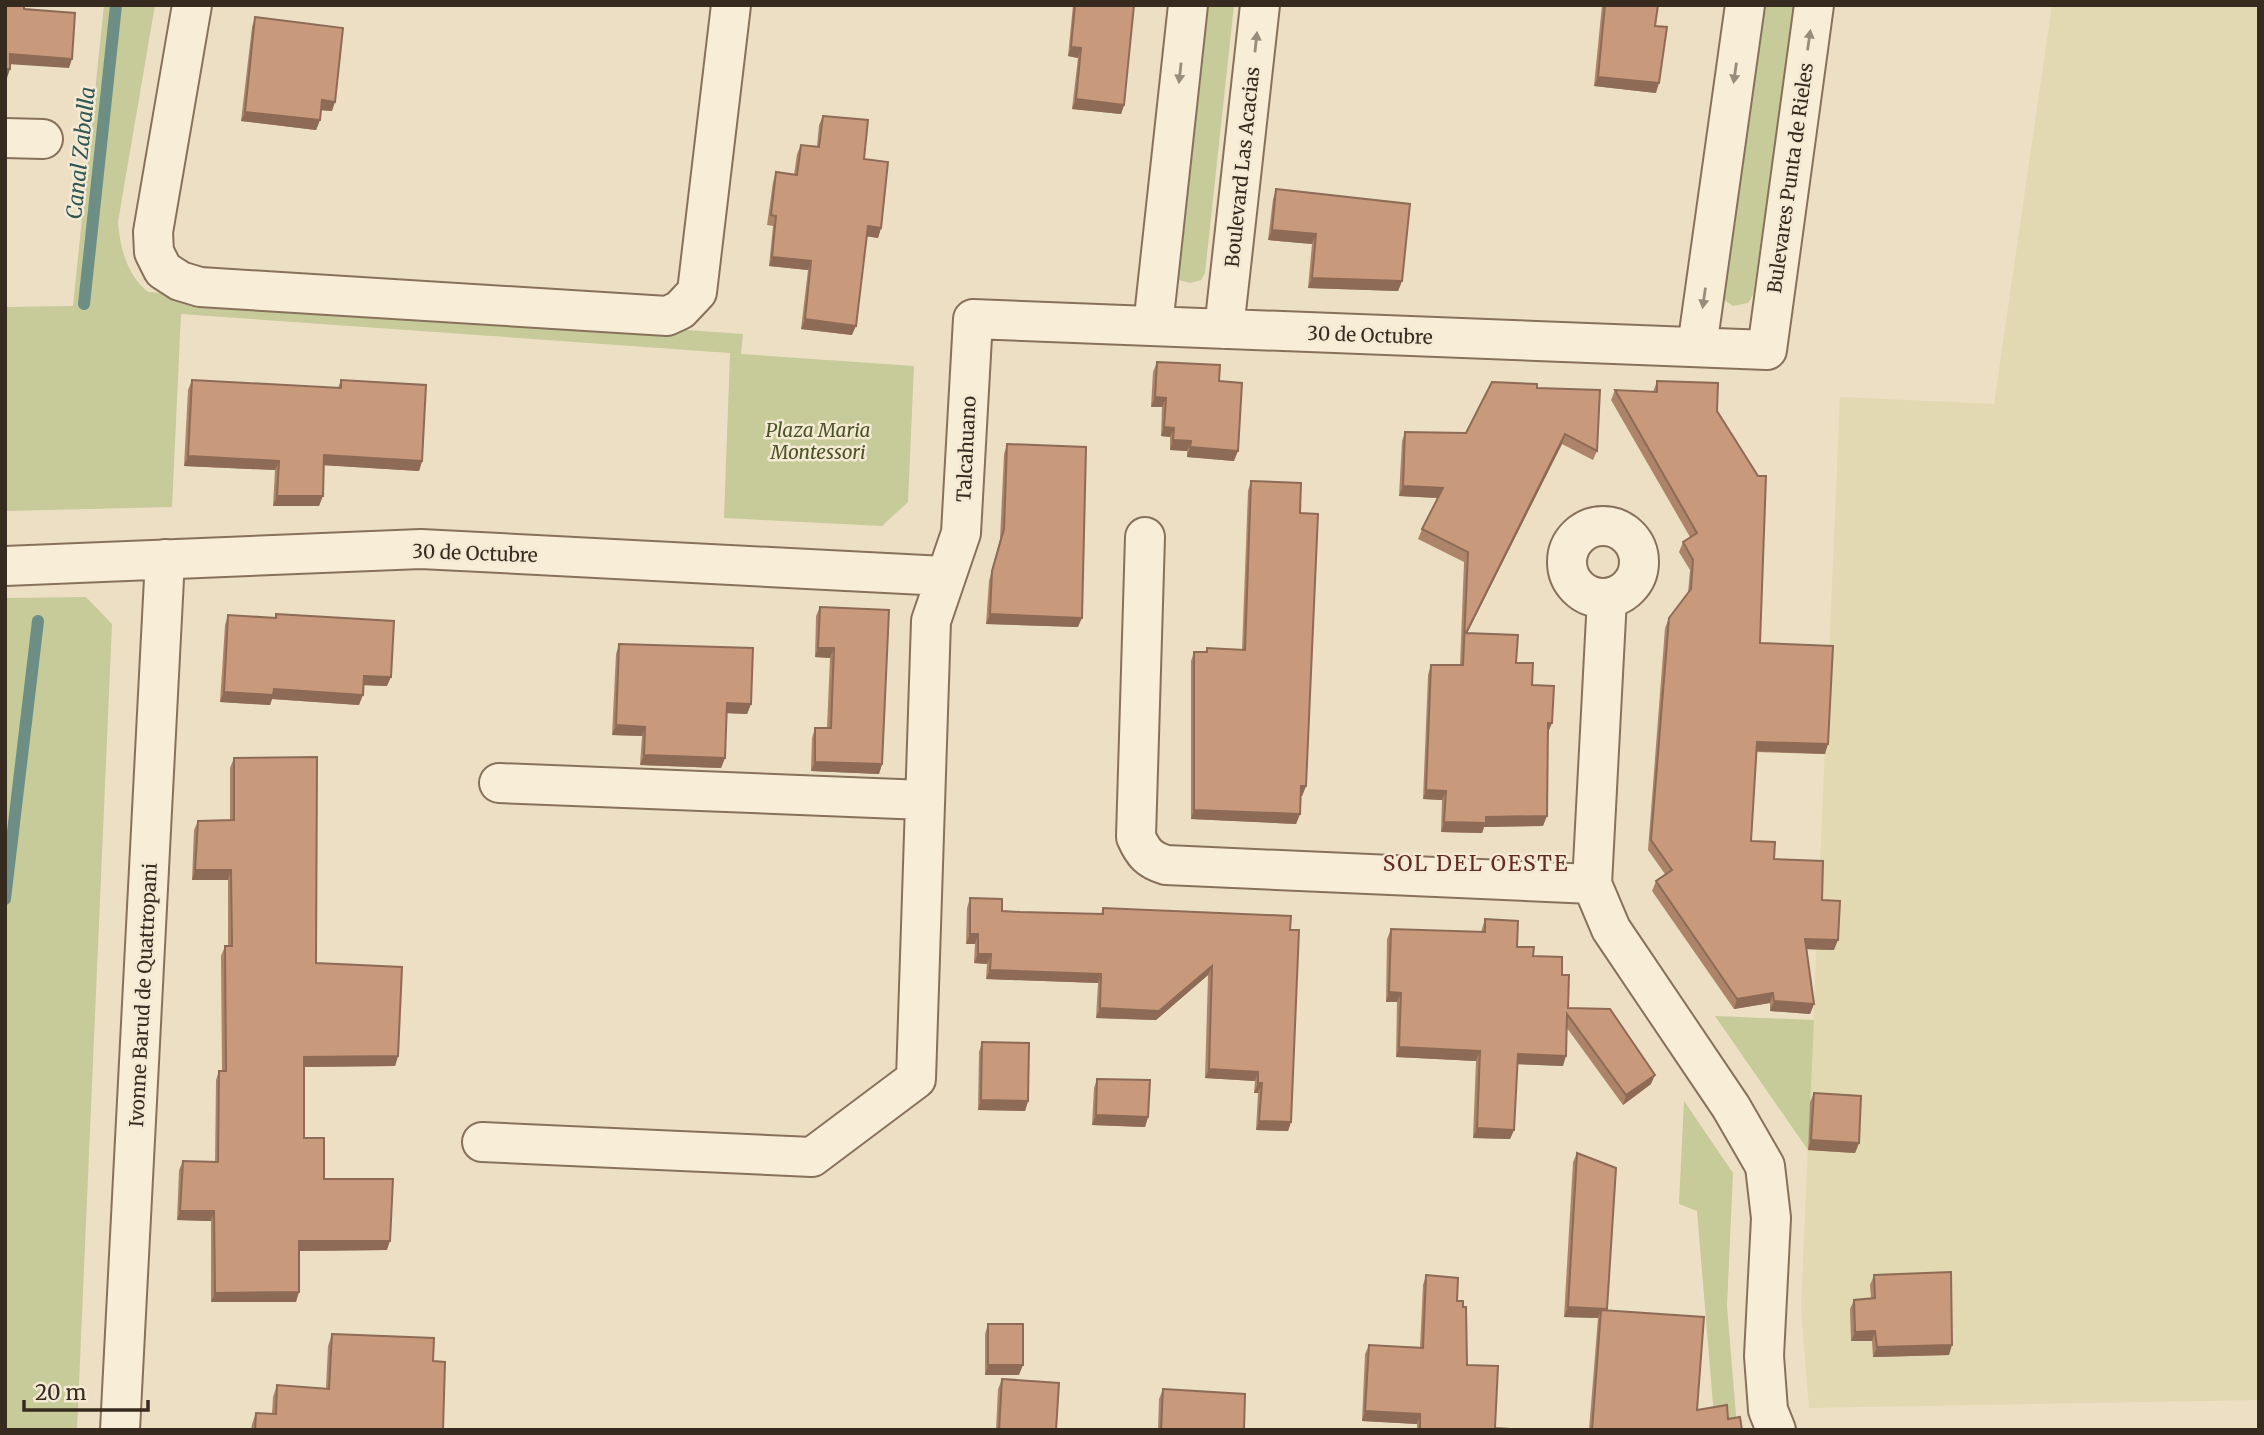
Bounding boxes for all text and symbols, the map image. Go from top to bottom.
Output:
one-way arrow [1804,28,1815,50]
one-way arrow [1251,31,1262,53]
street label: Bulevares Punta de Rieles [1762,61,1818,295]
one-way arrow [1175,62,1186,84]
one-way arrow [1730,62,1741,84]
street label: Boulevard Las Acacias [1220,65,1264,269]
water label: Canal Zaballa [60,85,101,221]
one-way arrow [1698,287,1709,309]
street label: 30 de Octubre [1307,321,1433,349]
street label: Talcahuano [951,395,981,503]
park label: Plaza Maria Montessori [766,418,871,464]
street label: 30 de Octubre [412,539,538,567]
district label: SOL DEL OESTE [1383,850,1569,877]
street label: Ivonne Barud de Quattropani [124,862,162,1128]
scale bar [24,1368,149,1412]
text: 20 m [35,1379,87,1406]

